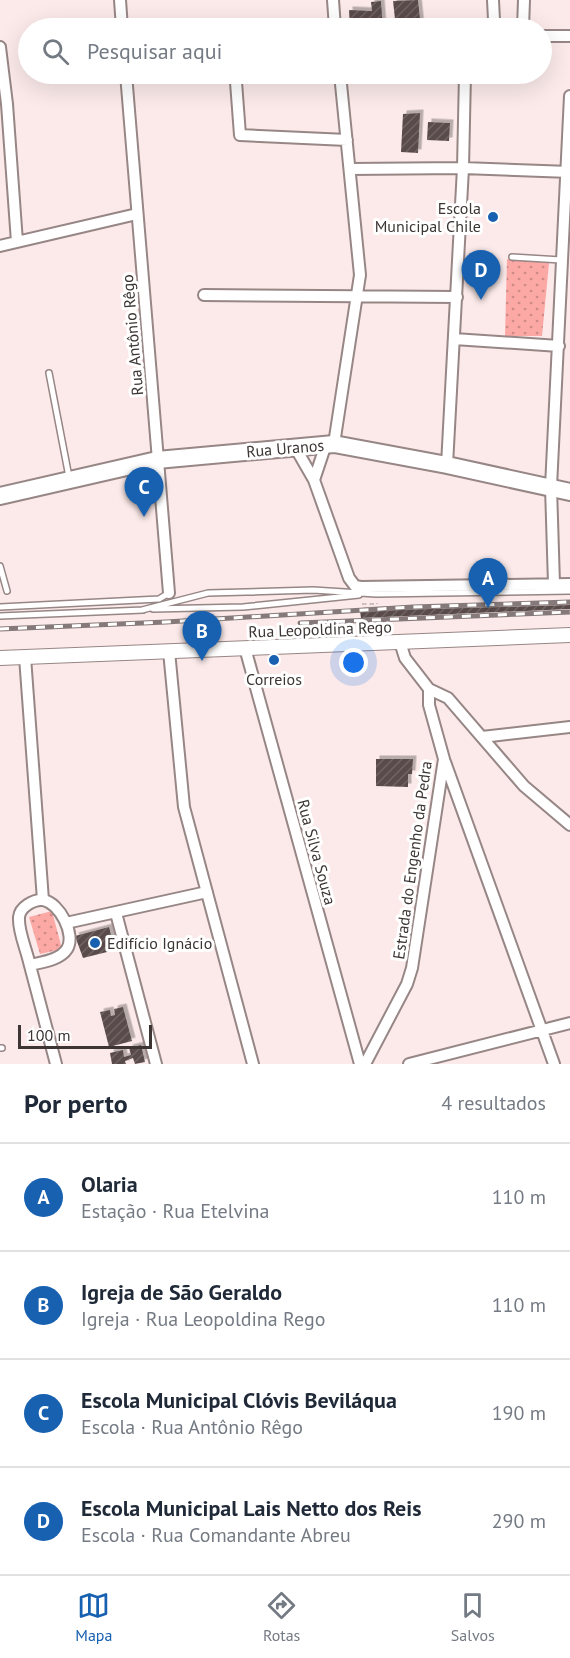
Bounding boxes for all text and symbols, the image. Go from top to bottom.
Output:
search box [18,18,552,84]
icon: search [39,35,72,68]
text: Pesquisar aqui [87,37,223,65]
place label: Escola Municipal Chile [375,198,481,236]
marker: Escola Municipal Chile [486,210,500,224]
pin: D [462,250,500,300]
street label: Rua Antônio Rêgo [117,274,147,396]
street label: Rua Uranos [245,435,325,461]
pin: C [124,468,164,517]
pin: A [468,558,508,608]
pin: B [182,612,222,661]
street label: Rua Leopoldina Rego [248,616,392,642]
your location [339,648,368,677]
marker: Correios [267,653,281,667]
place label: Correios [246,669,302,689]
street label: Estrada do Engenho da Pedra [388,760,436,960]
street label: Rua Silva Souza [293,797,341,907]
place label: Edifício Ignácio [107,933,212,953]
marker: Edifício Ignácio [88,936,102,950]
scale bar [18,1022,152,1050]
text: 100 m [27,1025,70,1045]
text: Por perto [24,1087,128,1120]
text: 4 resultados [441,1090,546,1116]
text: Olaria [81,1170,138,1198]
text: A [37,1184,50,1210]
text: 110 m [492,1184,546,1210]
text: Estação · Rua Etelvina [81,1198,269,1224]
text: Igreja de São Geraldo [81,1278,282,1306]
text: B [38,1292,49,1318]
text: 110 m [492,1292,546,1318]
text: Igreja · Rua Leopoldina Rego [81,1306,325,1332]
text: Escola Municipal Clóvis Beviláqua [81,1386,397,1414]
text: C [38,1400,49,1426]
text: 190 m [492,1400,546,1426]
text: Escola · Rua Antônio Rêgo [81,1414,303,1440]
text: Escola Municipal Lais Netto dos Reis [81,1494,421,1522]
text: D [37,1508,50,1534]
text: 290 m [492,1508,546,1534]
text: Escola · Rua Comandante Abreu [81,1522,351,1548]
tab: Mapa [75,1589,112,1645]
tab: Rotas [263,1589,300,1645]
tab: Salvos [451,1589,495,1645]

